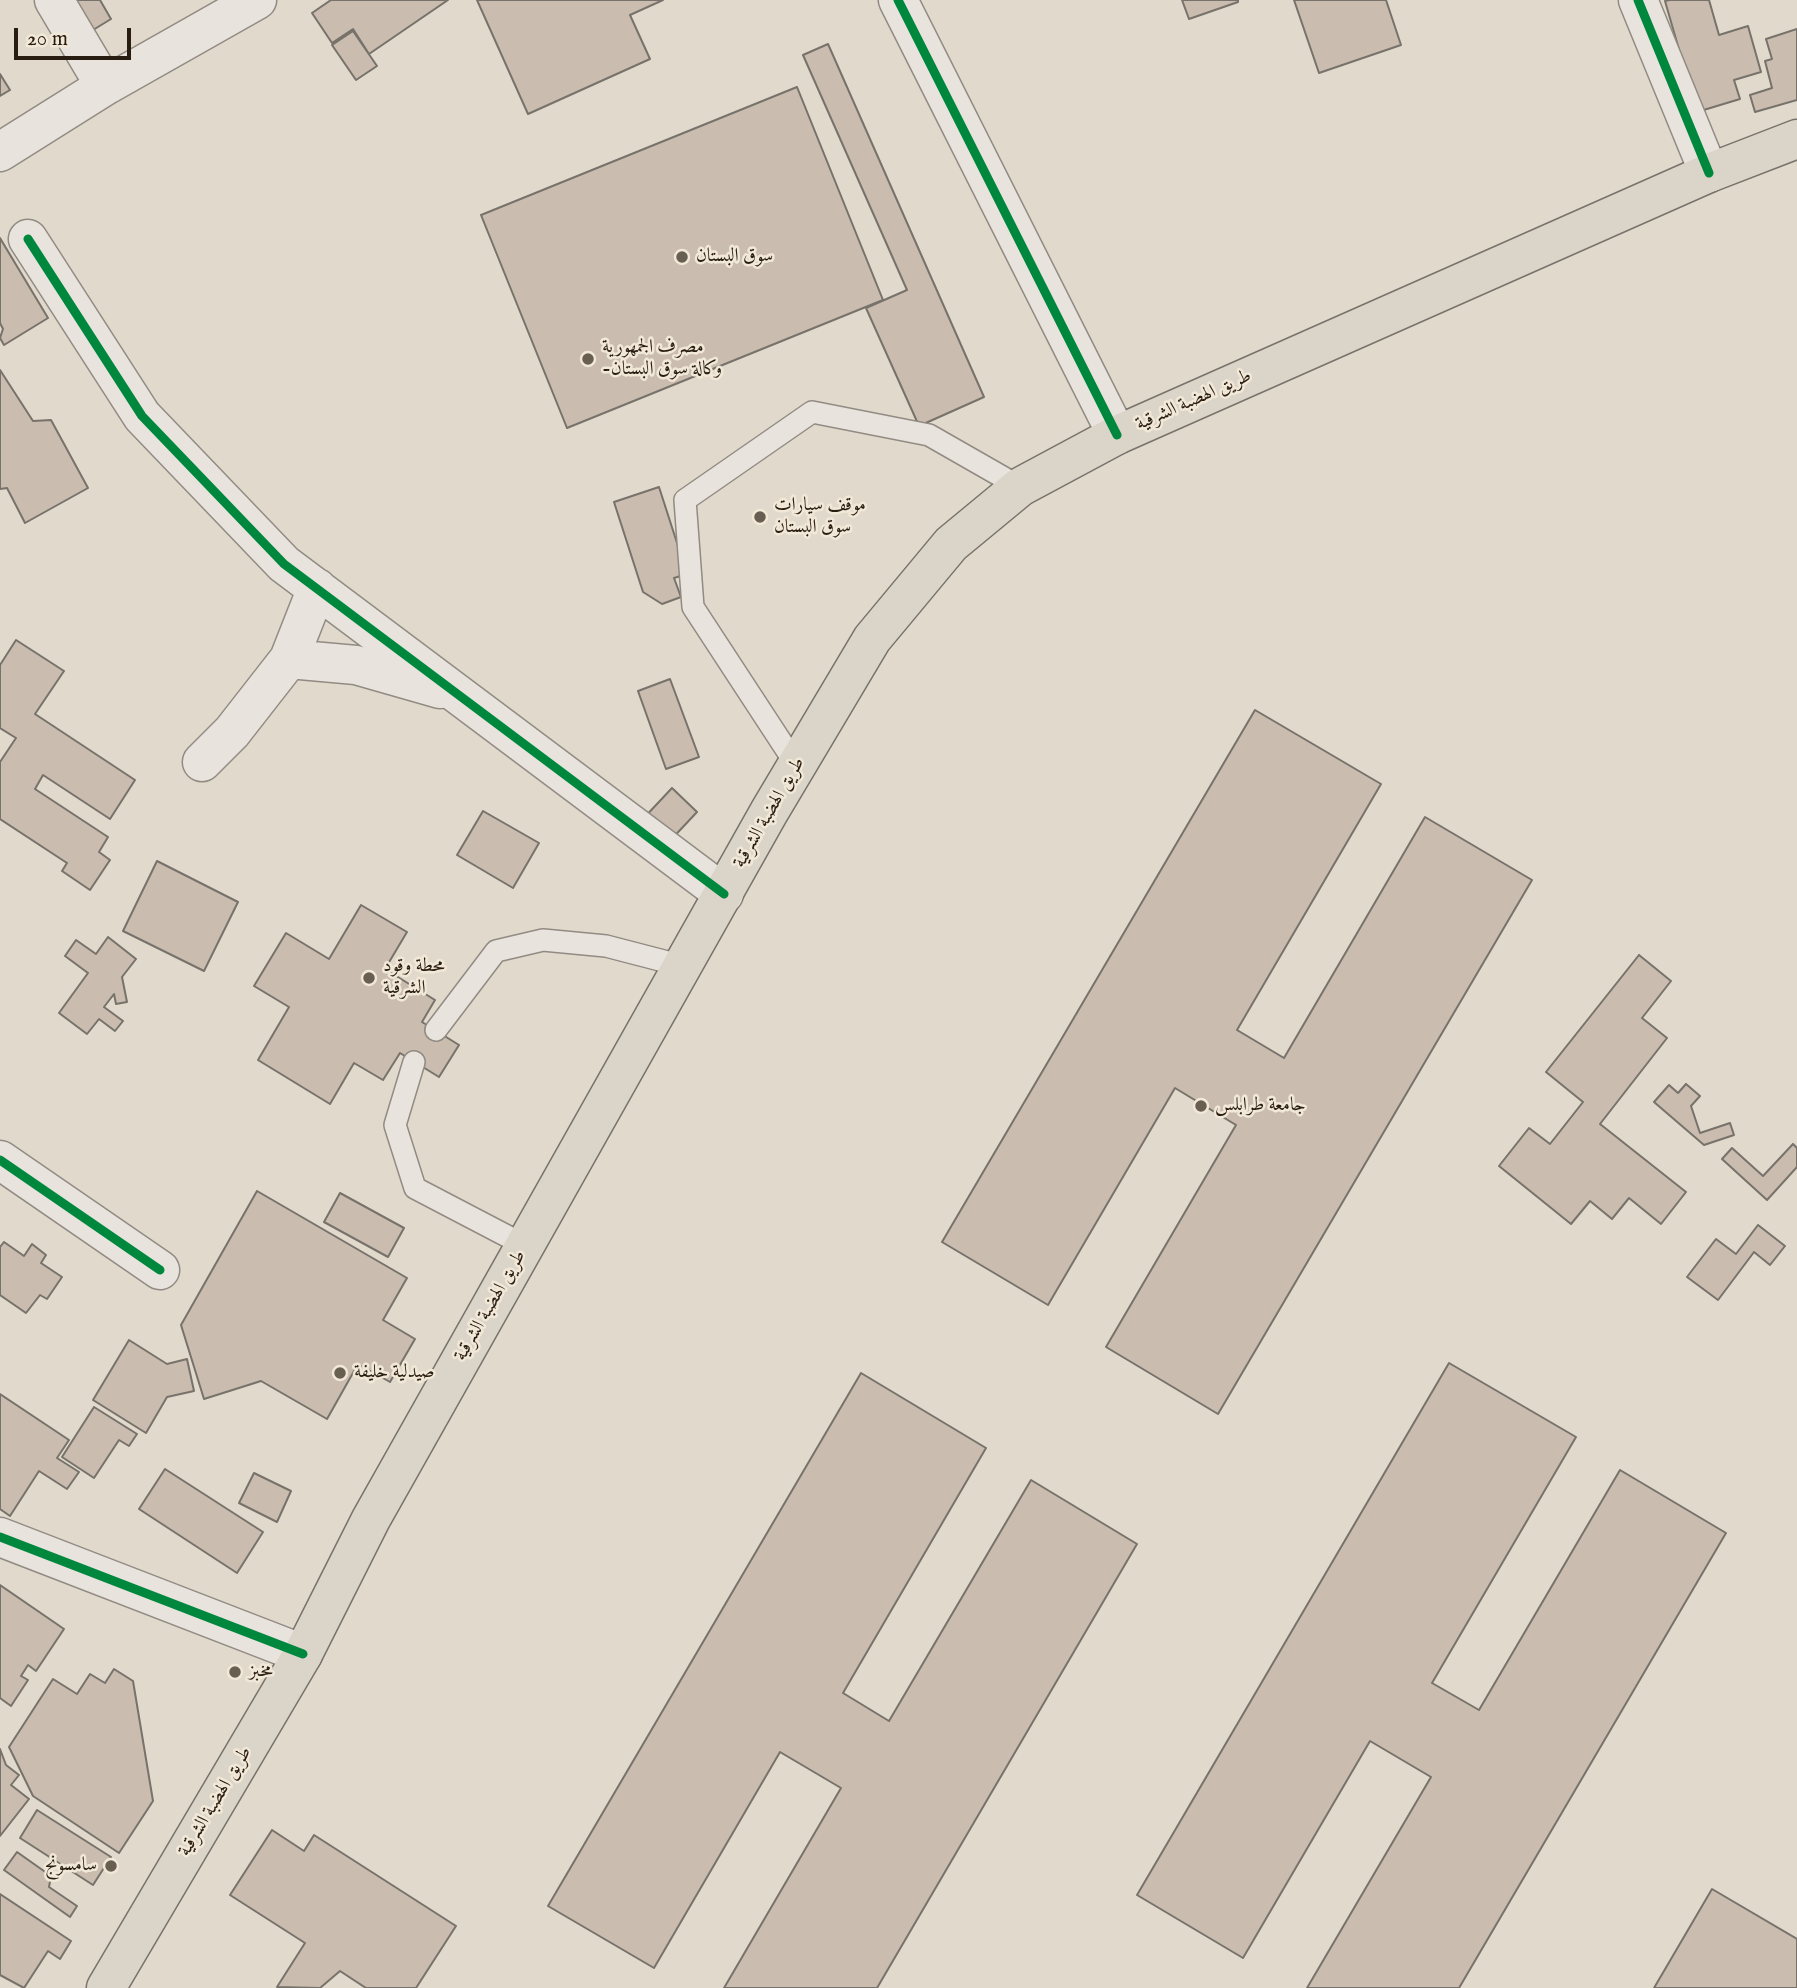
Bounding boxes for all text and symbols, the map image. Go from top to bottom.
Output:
scale bar [18,14,135,58]
text: 20 m [27,26,68,53]
place label: سوق البستان [696,246,773,268]
marker: سوق البستان [674,249,690,265]
place label: مصرف الجمهورية -وكالة سوق البستان [602,337,722,381]
marker: مصرف الجمهورية -وكالة سوق البستان [580,351,596,367]
street label: طريق الهضبة الشرقية [1133,365,1255,437]
place label: موقف سيارات سوق البستان [774,495,866,539]
marker: موقف سيارات سوق البستان [752,509,768,525]
street label: طريق الهضبة الشرقية [729,754,811,872]
place label: محطة وقود الشرقية [383,956,445,1000]
marker: محطة وقود الشرقية [361,970,377,986]
place label: جامعة طرابلس [1215,1095,1306,1117]
marker: جامعة طرابلس [1193,1098,1209,1114]
street label: طريق الهضبة الشرقية [450,1247,532,1365]
place label: صيدلية خليفة [354,1362,434,1384]
marker: صيدلية خليفة [332,1365,348,1381]
place label: مخبز [249,1661,273,1683]
marker: مخبز [227,1664,243,1680]
street label: طريق الهضبة الشرقية [174,1743,258,1861]
place label: سامسونج [45,1855,97,1877]
marker: سامسونج [103,1858,119,1874]

